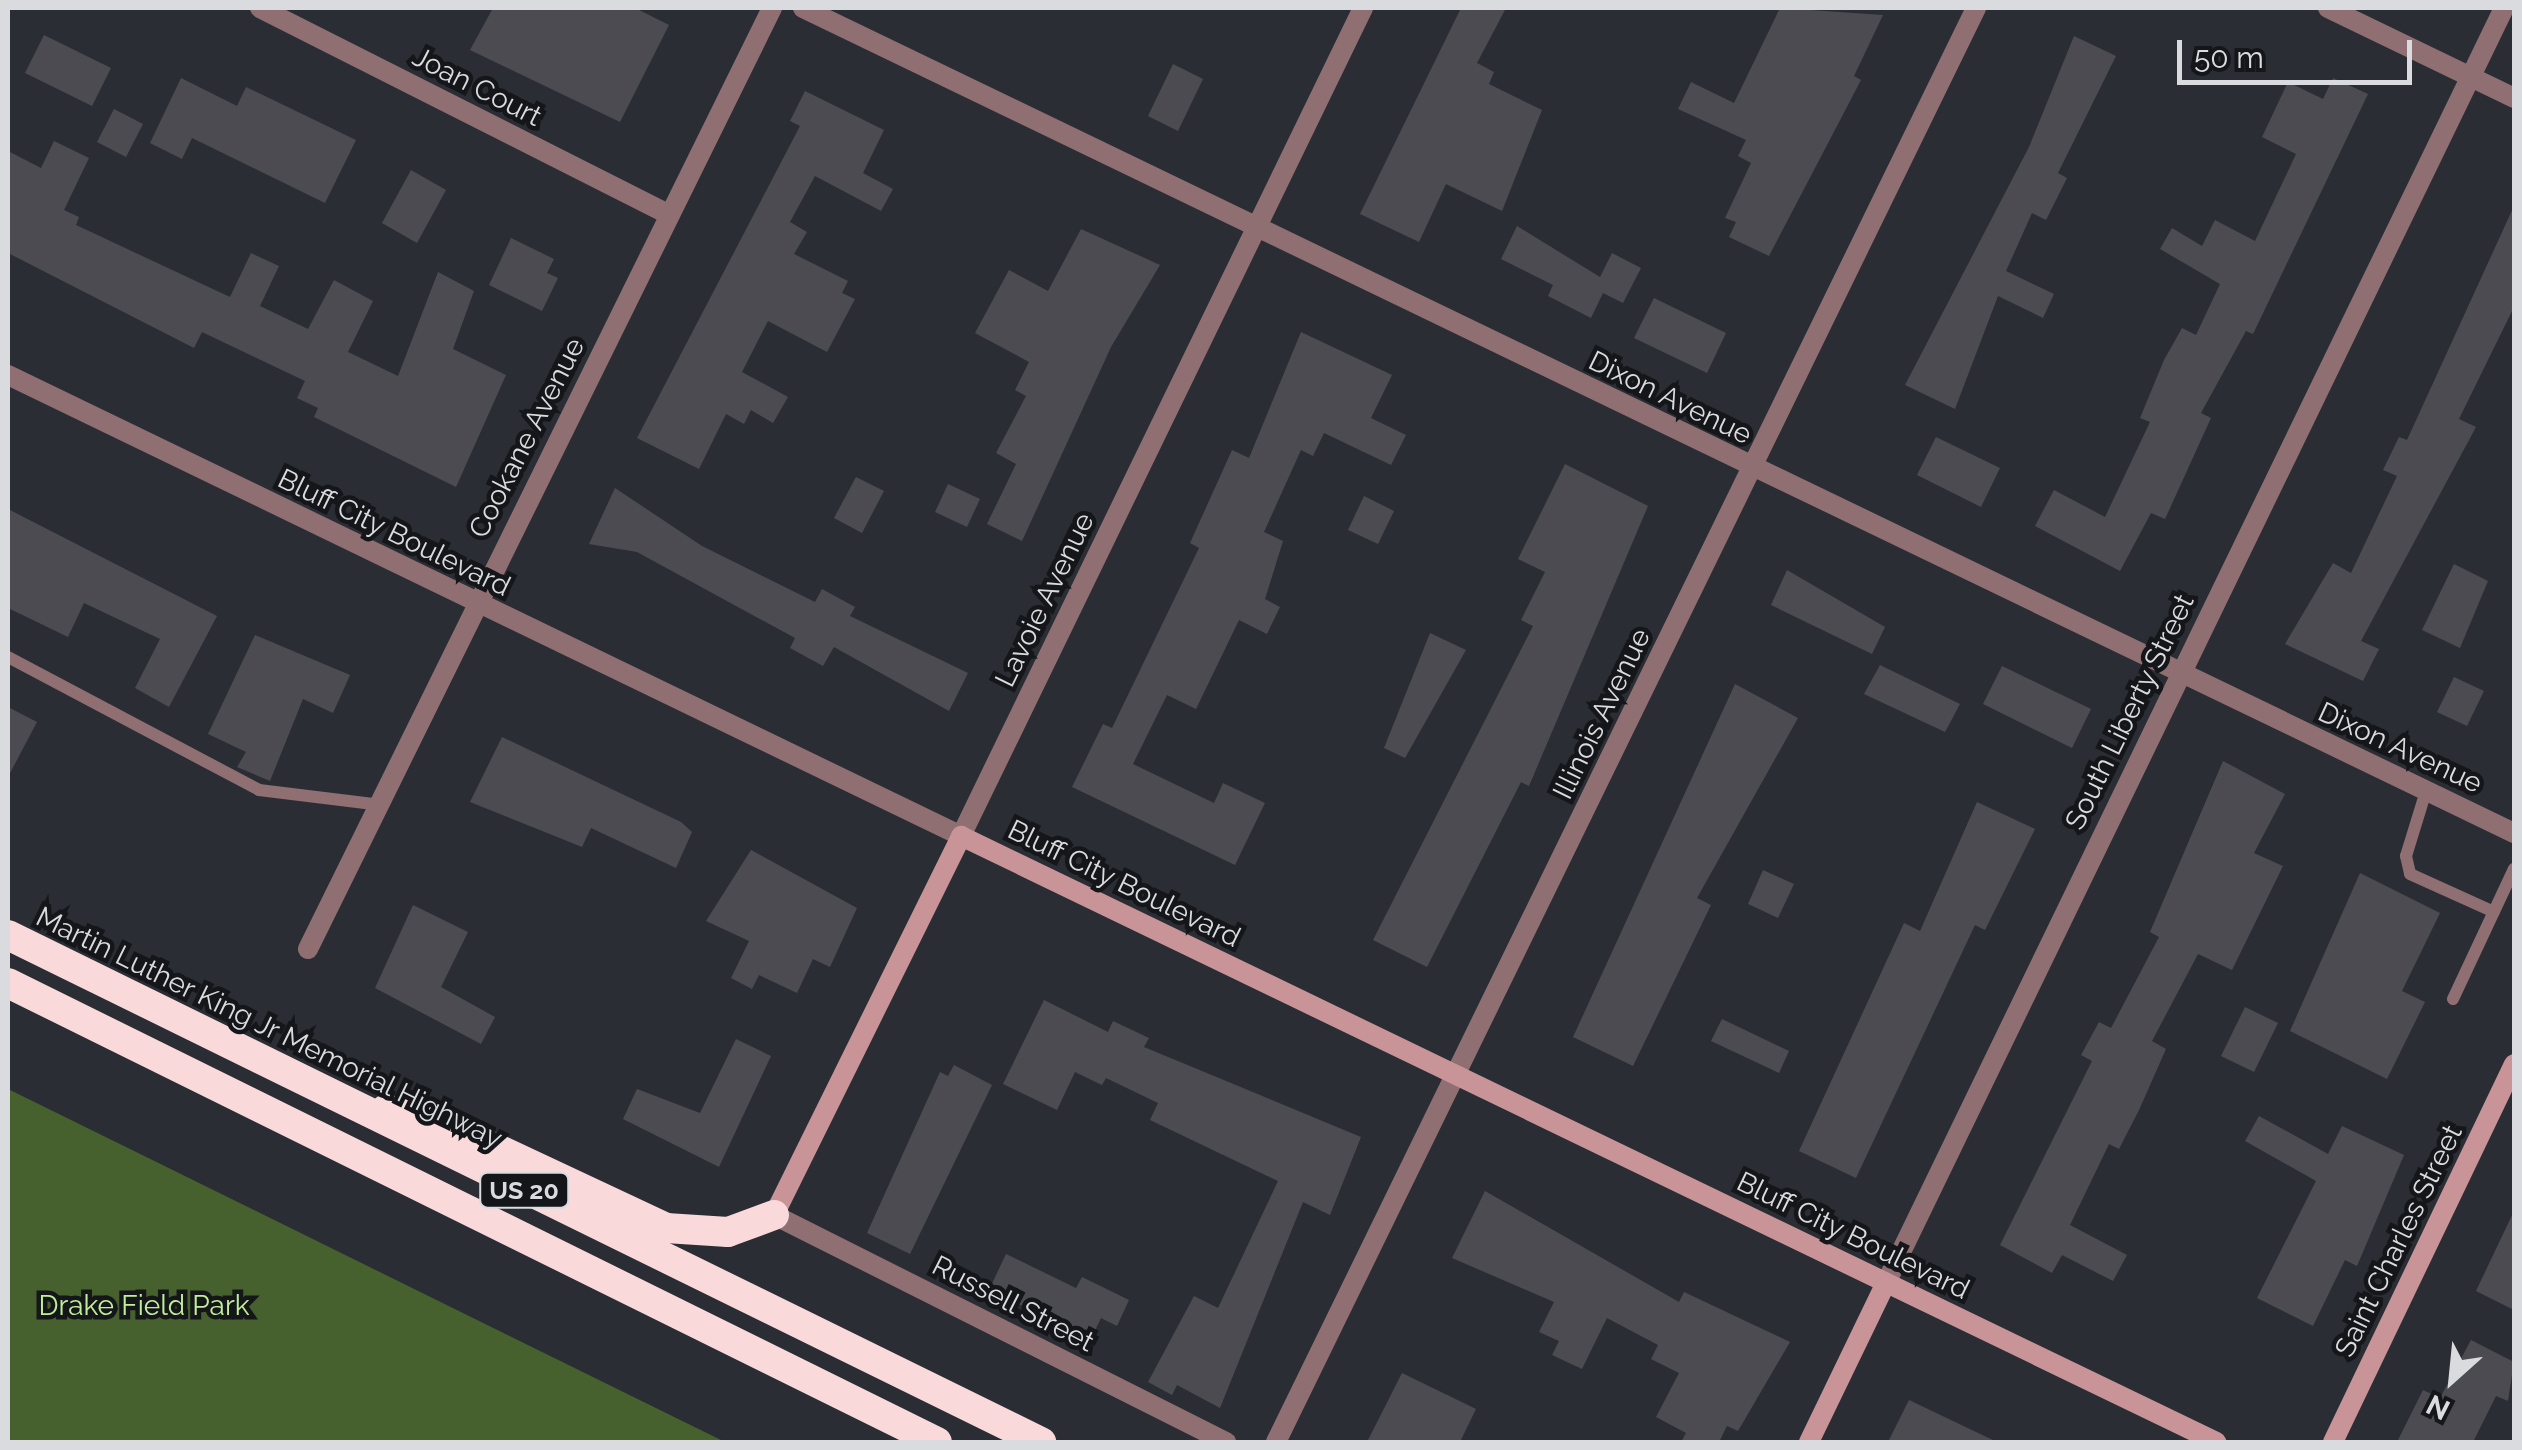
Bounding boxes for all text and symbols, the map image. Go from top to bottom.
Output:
scale bar [2182,20,2417,82]
street label: Joan Court [407,40,547,134]
text: 50 m [2194,40,2264,75]
street label: Cookane Avenue [462,332,592,544]
street label: Dixon Avenue [1583,344,1757,452]
street label: Bluff City Boulevard [272,462,516,604]
street label: Lavoie Avenue [988,507,1102,693]
street label: South Liberty Street [2058,589,2202,835]
street label: Illinois Avenue [1546,623,1658,805]
street label: Dixon Avenue [2312,695,2488,801]
street label: Bluff City Boulevard [1002,813,1246,955]
street label: Martin Luther King Jr Memorial Highway [29,900,509,1156]
street label: Saint Charles Street [2328,1119,2470,1363]
street label: Bluff City Boulevard [1731,1165,1975,1307]
road number: US 20 [479,1170,569,1210]
street label: Russell Street [926,1249,1100,1359]
park label: Drake Field Park [38,1289,250,1323]
north arrow [2402,1330,2502,1430]
text: N [2421,1388,2455,1427]

